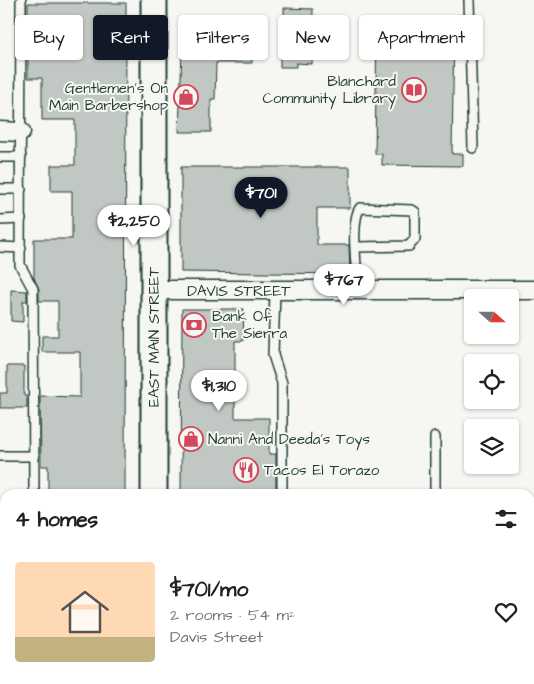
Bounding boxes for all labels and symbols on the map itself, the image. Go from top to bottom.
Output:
place label: Blanchard Community Library [262,71,396,110]
library icon: Blanchard Community Library [401,77,427,103]
place label: Gentlemen's On Main Barbershop [49,78,168,116]
shop icon: Gentlemen's On Main Barbershop [173,84,199,110]
pin: $701 [231,176,291,219]
pin: $2,250 [93,204,175,247]
pin: $767 [314,264,374,306]
street label: EAST MAIN STREET [144,266,165,407]
street label: DAVIS STREET [187,281,291,302]
north arrow [464,289,519,344]
place label: Bank Of The Sierra [212,306,287,344]
bank icon: Bank Of The Sierra [181,312,207,338]
pin: $1,310 [178,370,260,412]
shop icon: Nanni And Deeda's Toys [178,426,204,452]
place label: Nanni And Deeda's Toys [208,429,370,451]
restaurant icon: Tacos El Torazo [233,457,259,483]
place label: Tacos El Torazo [264,460,380,481]

